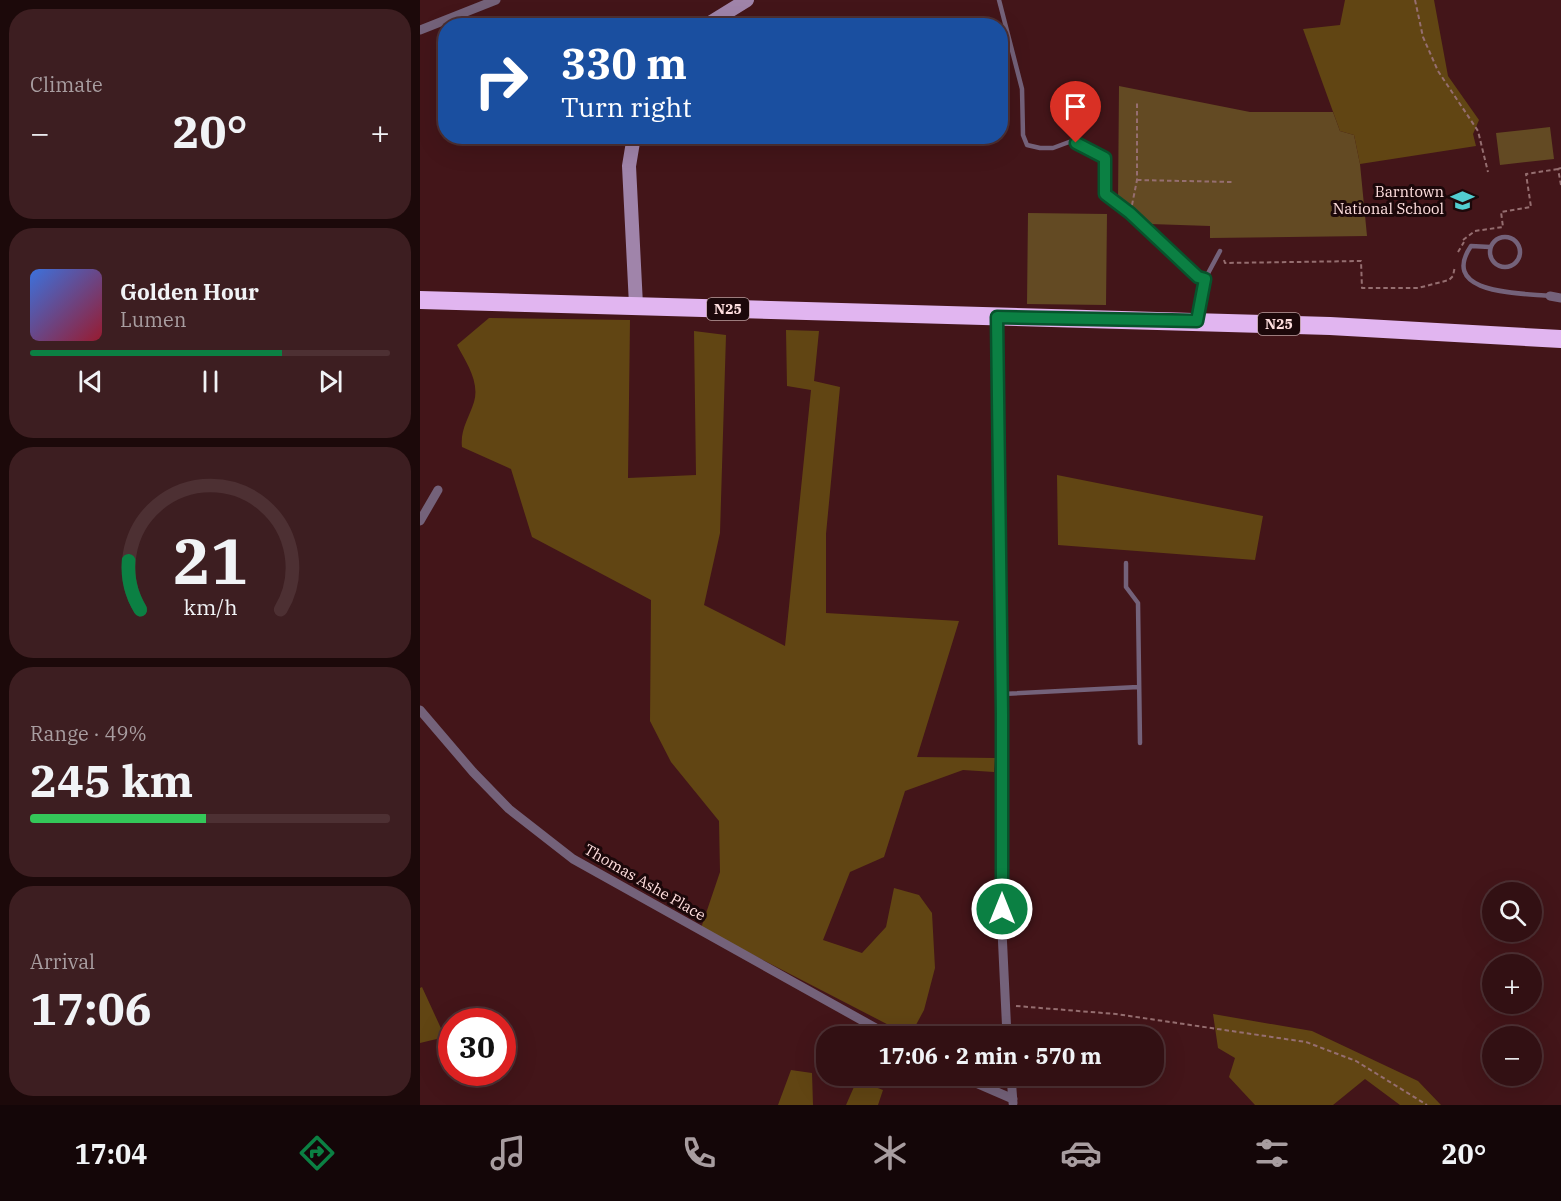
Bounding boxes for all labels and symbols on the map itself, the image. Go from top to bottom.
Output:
pin [1050,81,1101,143]
place label: Barntown National School [1333,182,1444,218]
school or university icon: Barntown National School [1449,187,1475,213]
road number: N25 [707,298,749,320]
road number: N25 [1258,313,1300,335]
street label: Thomas Ashe Place [581,840,709,924]
position arrow [970,877,1034,941]
speed limit sign: 30 [438,1008,516,1086]

